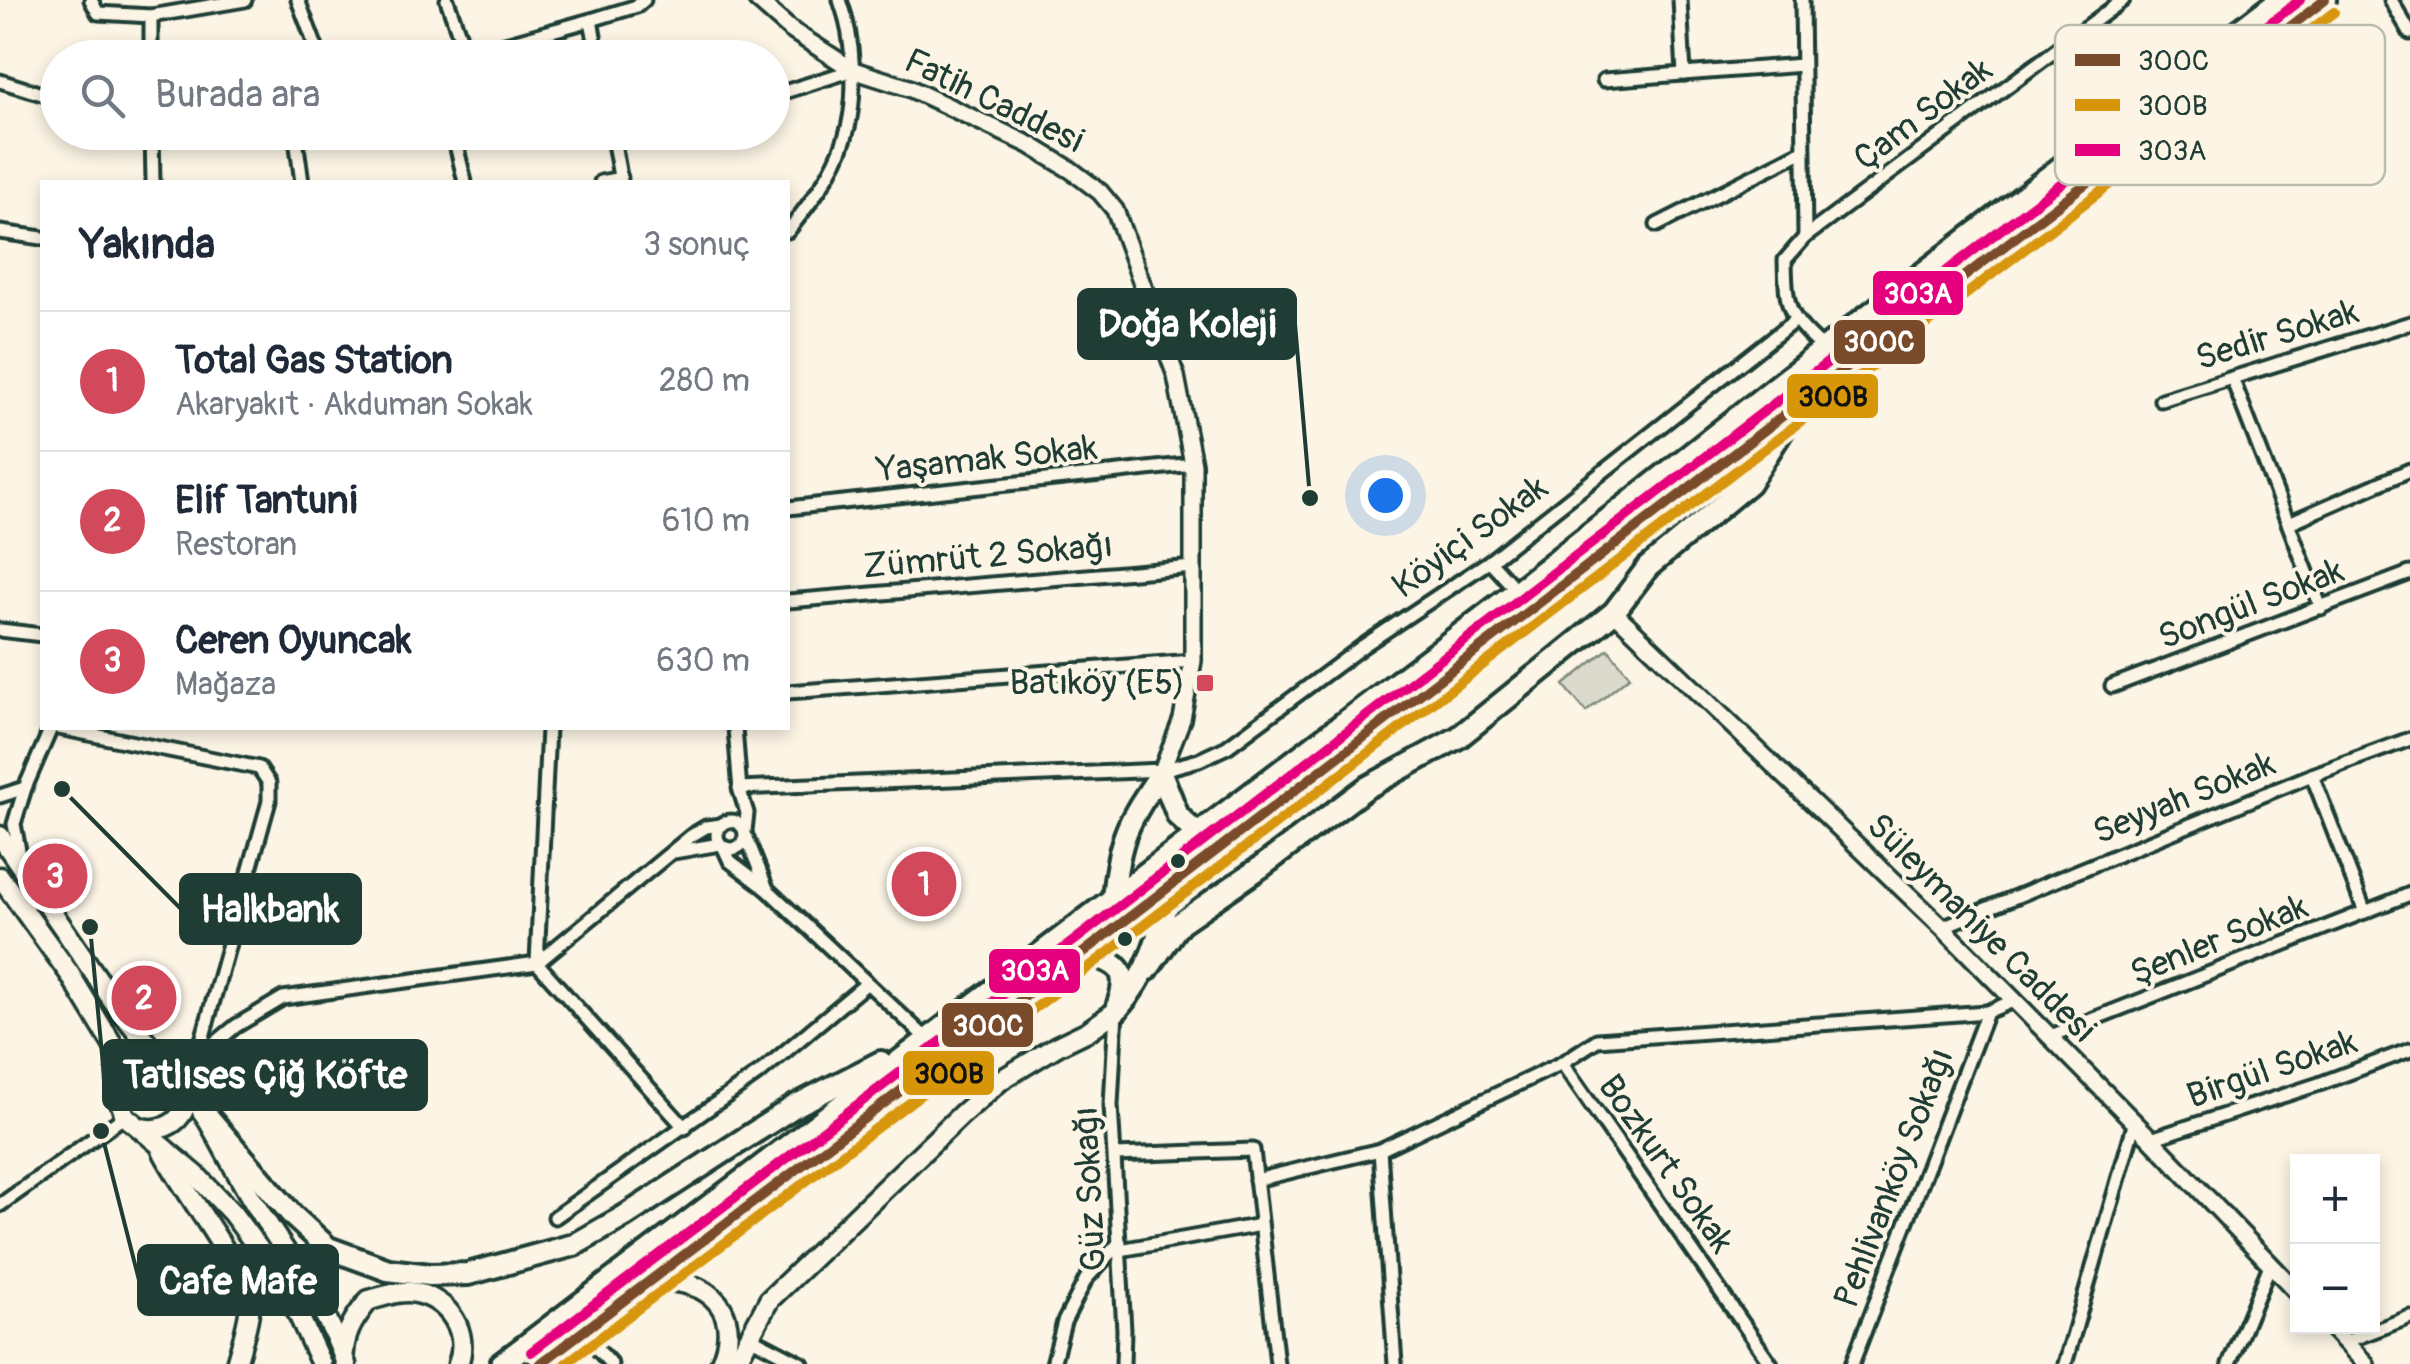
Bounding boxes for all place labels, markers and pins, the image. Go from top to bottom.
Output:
callout: Doğa Koleji [1079,290,1295,358]
place label: Batıköy (E5) [1010,661,1185,705]
marker: Batıköy (E5) [1194,672,1216,694]
pin: 3 [22,838,88,914]
pin: 1 [892,846,956,922]
unlabelled marker [1168,851,1188,871]
callout: Halkbank [181,875,360,943]
unlabelled marker [1115,929,1135,949]
pin: 2 [112,960,176,1036]
callout: Tatlıses Çiğ Köfte [104,1041,426,1109]
callout: Cafe Mafe [139,1246,337,1314]

